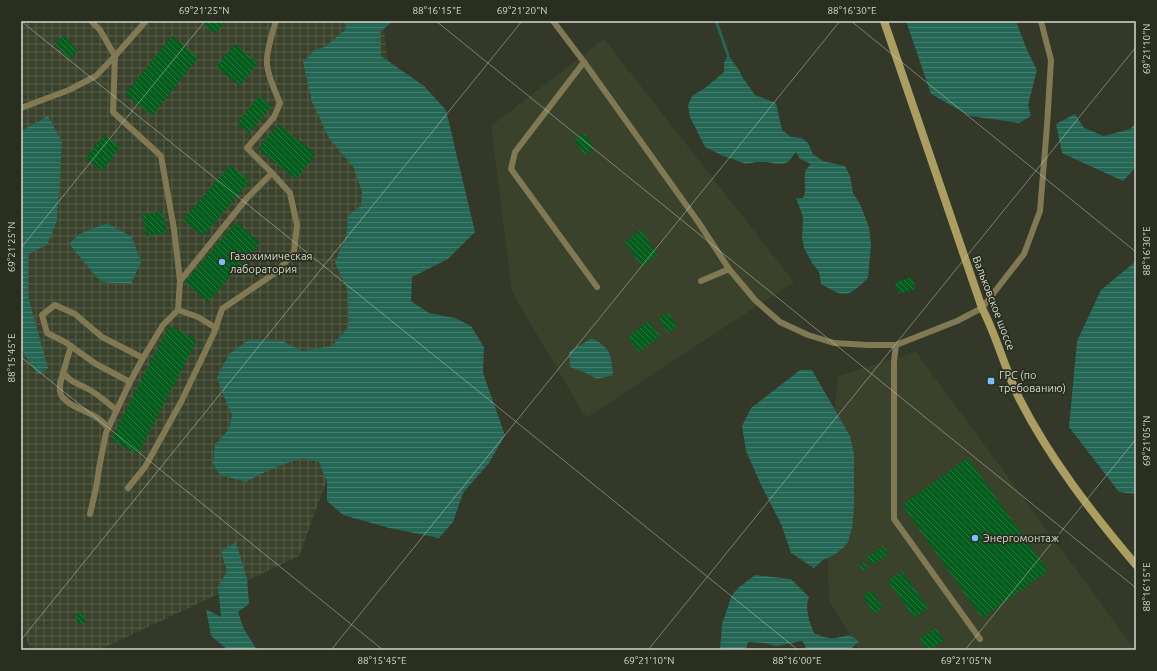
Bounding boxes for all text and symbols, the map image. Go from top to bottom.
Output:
text: 69°21'25"N [179,5,229,16]
text: 88°16'15"E [412,5,462,16]
text: 69°21'20"N [497,5,547,16]
text: 88°16'30"E [827,5,877,16]
text: 69°21'10"N [1141,24,1152,74]
text: 69°21'25"N [6,222,17,272]
text: 88°16'30"E [1141,226,1152,276]
place label: Газохимическая лаборатория [230,250,313,275]
street label: Вальковское шоссе [970,254,1018,352]
marker: Газохимическая лаборатория [217,257,227,267]
text: 88°15'45"E [6,333,17,383]
place label: ГРС (по требованию) [999,369,1066,395]
marker: ГРС (по требованию) [986,376,996,386]
text: 69°21'05"N [1141,416,1152,466]
place label: Энергомонтаж [983,532,1059,544]
marker: Энергомонтаж [970,533,980,543]
text: 88°16'15"E [1141,562,1152,612]
text: 88°15'45"E [357,655,407,666]
text: 69°21'10"N [624,655,674,666]
text: 88°16'00"E [772,655,822,666]
text: 69°21'05"N [941,655,991,666]

